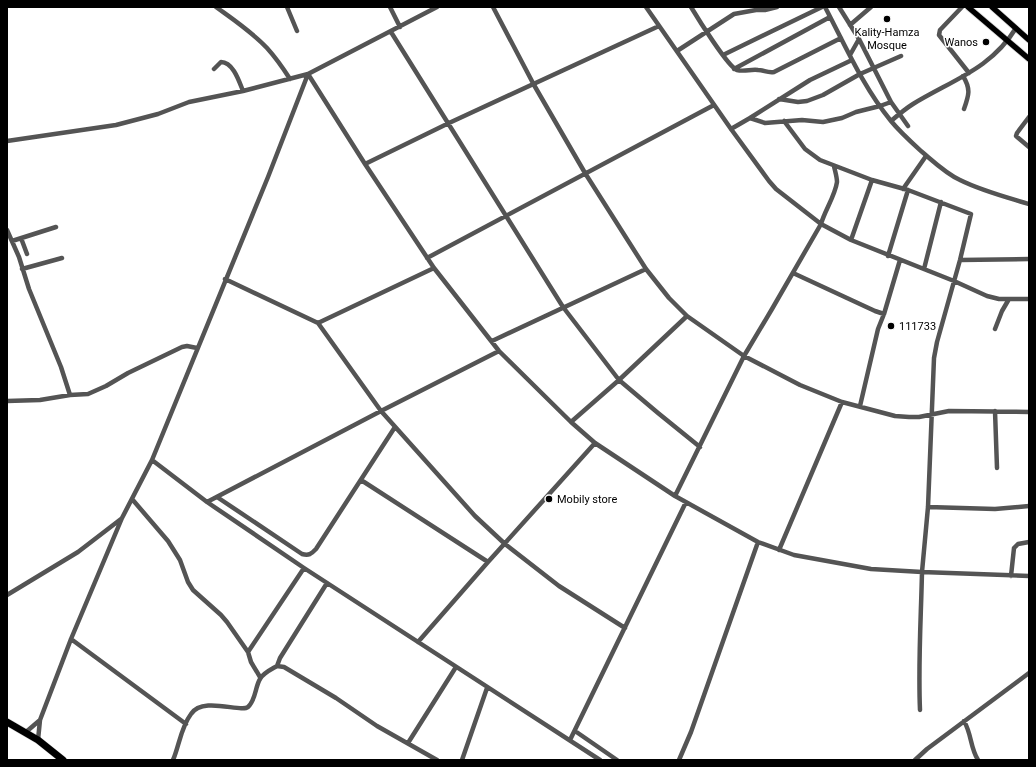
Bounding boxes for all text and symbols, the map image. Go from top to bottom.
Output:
marker: Kality-Hamza Mosque [882,14,892,24]
place label: Kality-Hamza Mosque [855,26,920,52]
place label: Wanos [944,36,978,49]
marker: Wanos [981,37,991,47]
place label: 111733 [899,320,936,333]
marker: 111733 [886,321,896,331]
place label: Mobily store [557,493,617,506]
marker: Mobily store [544,494,554,504]

